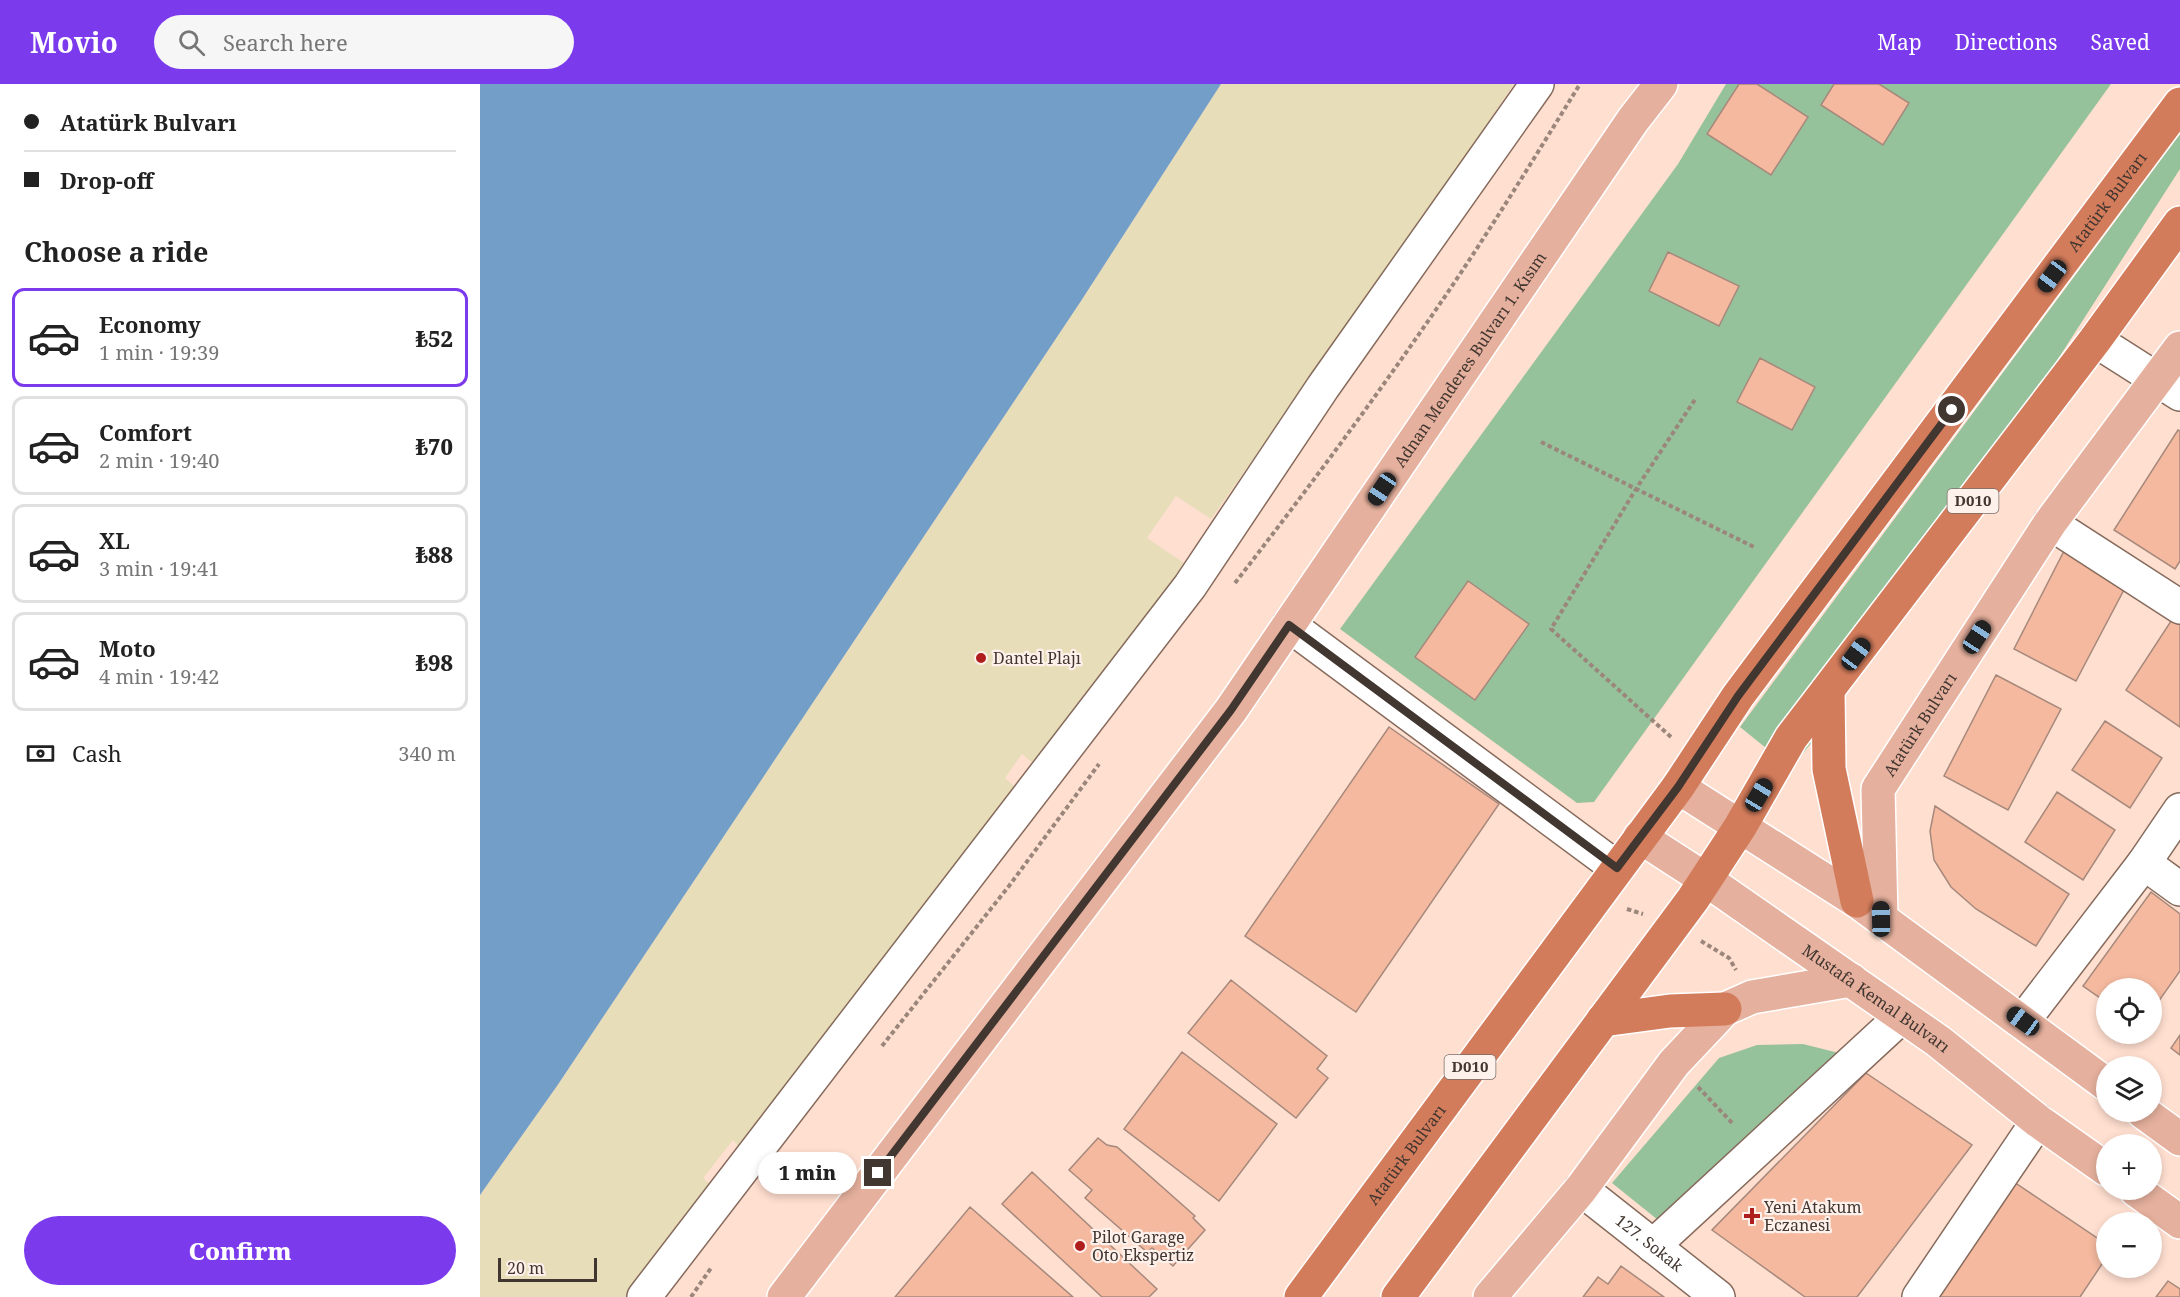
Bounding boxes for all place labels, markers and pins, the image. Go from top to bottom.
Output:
place label: Dantel Plajı [993,647,1081,669]
marker: Dantel Plajı [974,651,988,665]
place label: Yeni Atakum Eczanesi [1763,1196,1862,1236]
marker: Yeni Atakum Eczanesi [1745,1209,1759,1223]
place label: Pilot Garage Oto Ekspertiz [1092,1226,1194,1266]
marker: Pilot Garage Oto Ekspertiz [1073,1239,1087,1253]

